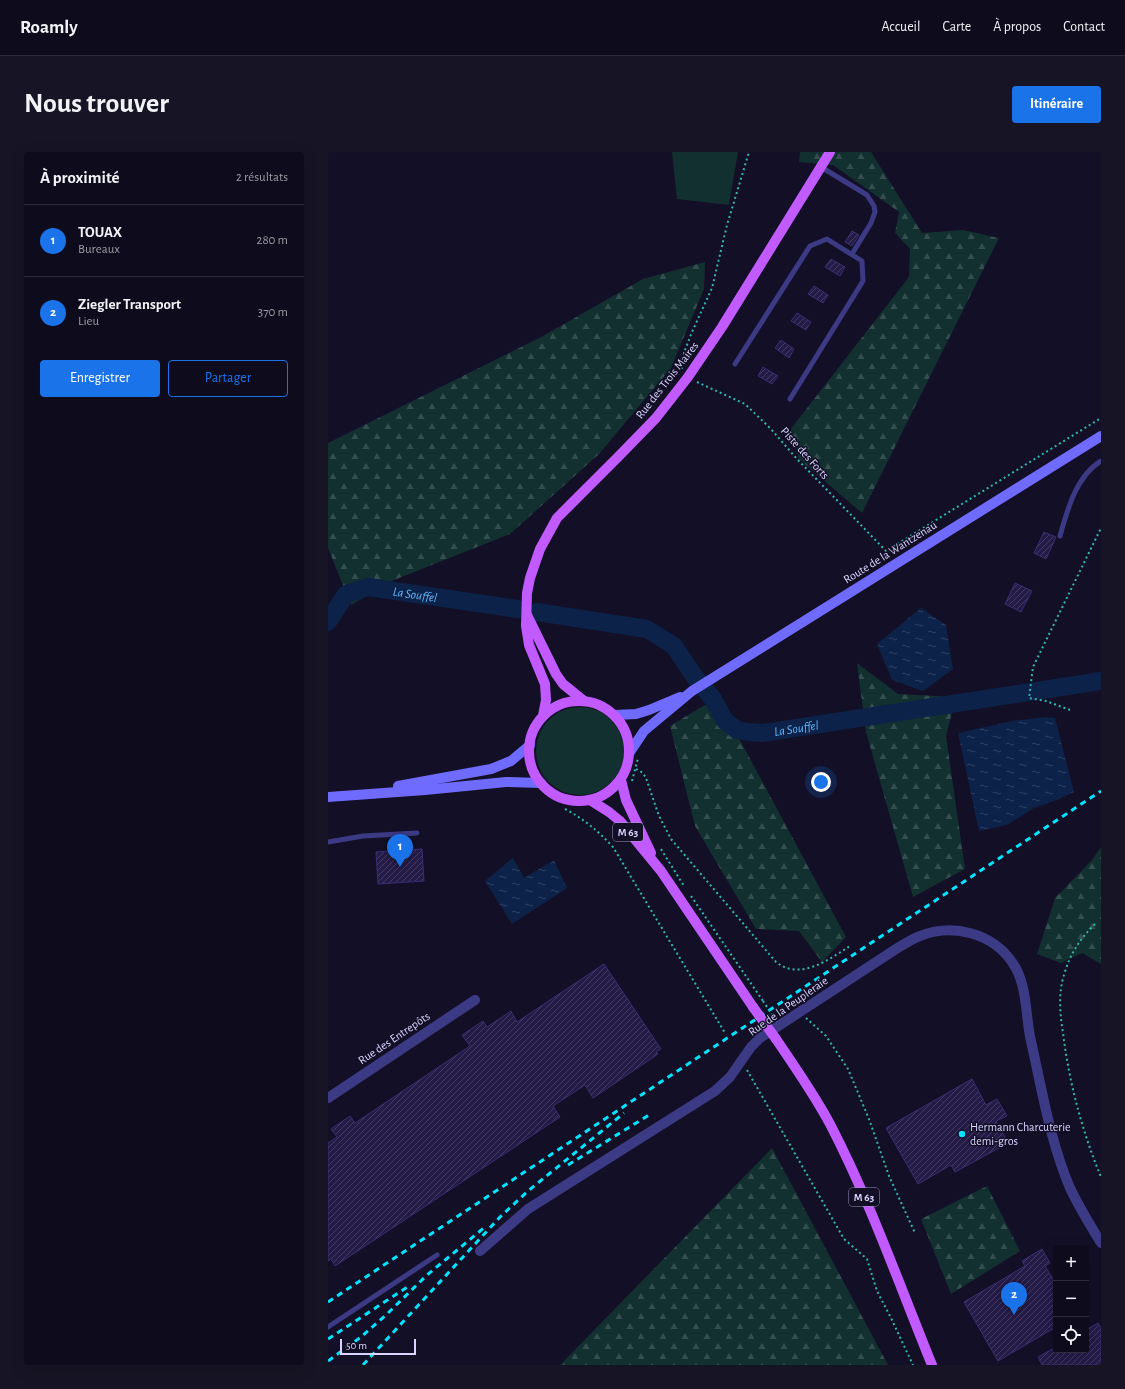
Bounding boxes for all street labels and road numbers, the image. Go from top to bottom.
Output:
street label: Rue des Trois Maires [633,339,701,421]
street label: Piste des Forts [779,425,831,481]
street label: Route de la Wantzenau [841,518,939,586]
road number: M 63 [613,823,643,841]
street label: Rue de la Peupleraie [746,974,830,1038]
street label: Rue des Entrepôts [356,1010,432,1066]
road number: M 63 [849,1188,879,1206]

